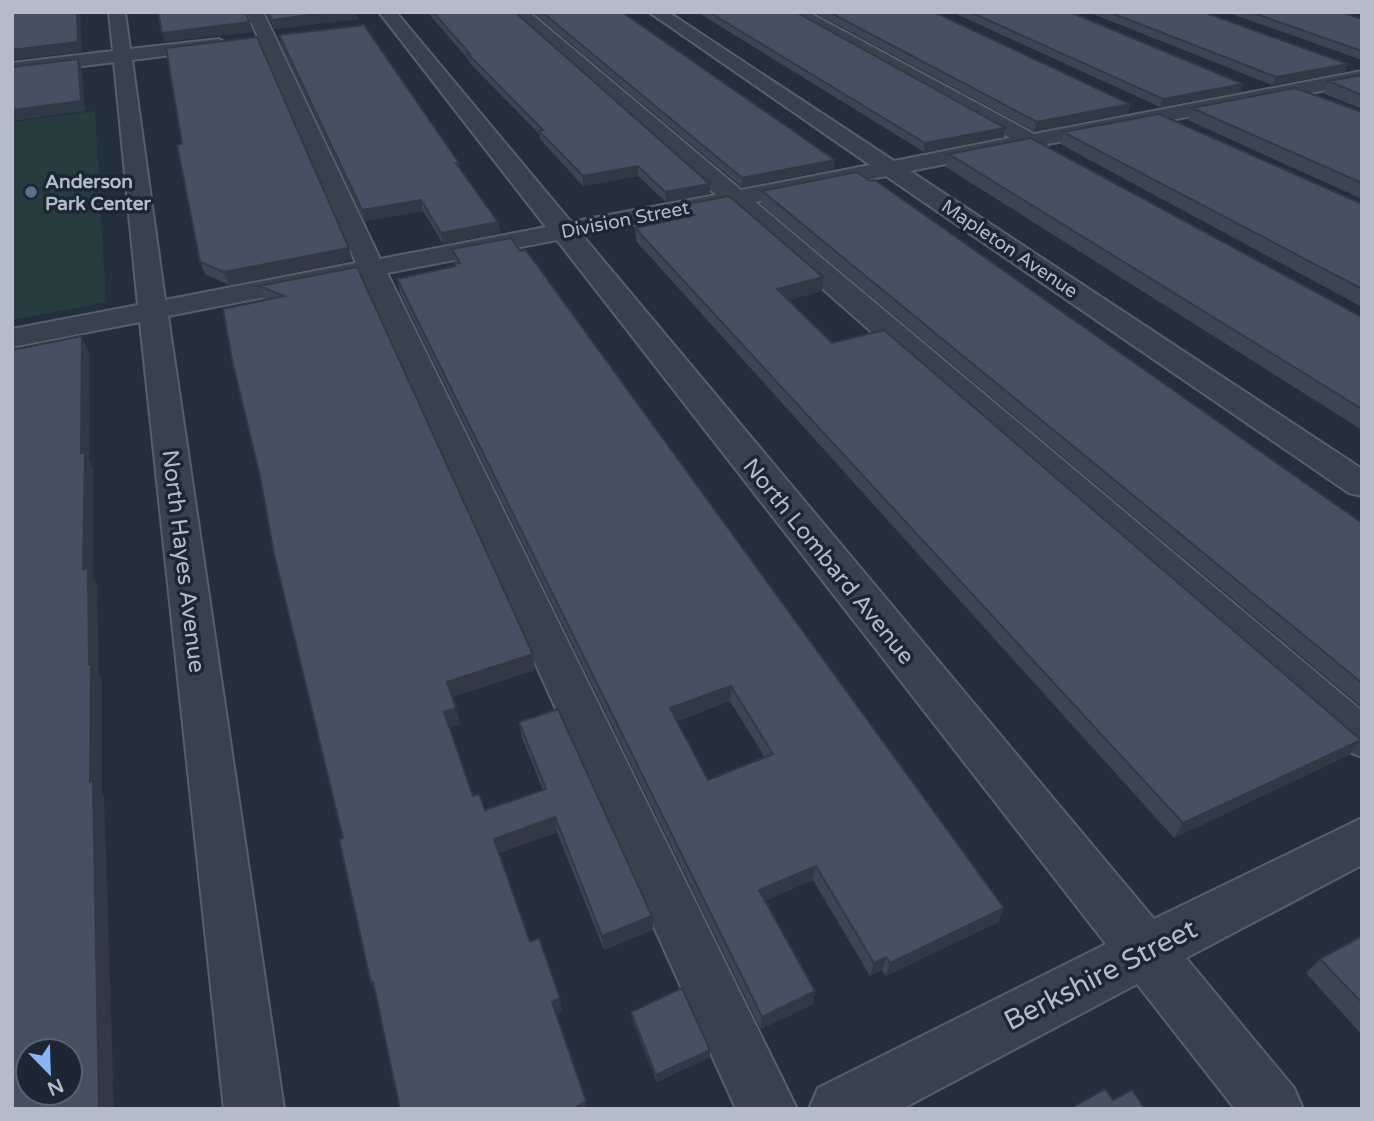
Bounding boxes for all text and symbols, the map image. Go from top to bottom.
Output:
place label: Anderson Park Center [45,171,151,215]
marker: Anderson Park Center [23,184,39,200]
street label: Mapleton Avenue [937,195,1082,303]
street label: Division Street [559,197,691,243]
street label: North Hayes Avenue [155,448,211,674]
street label: North Lombard Avenue [737,453,920,670]
street label: Berkshire Street [998,912,1203,1038]
north arrow [14,1037,84,1107]
text: N [44,1074,67,1100]

